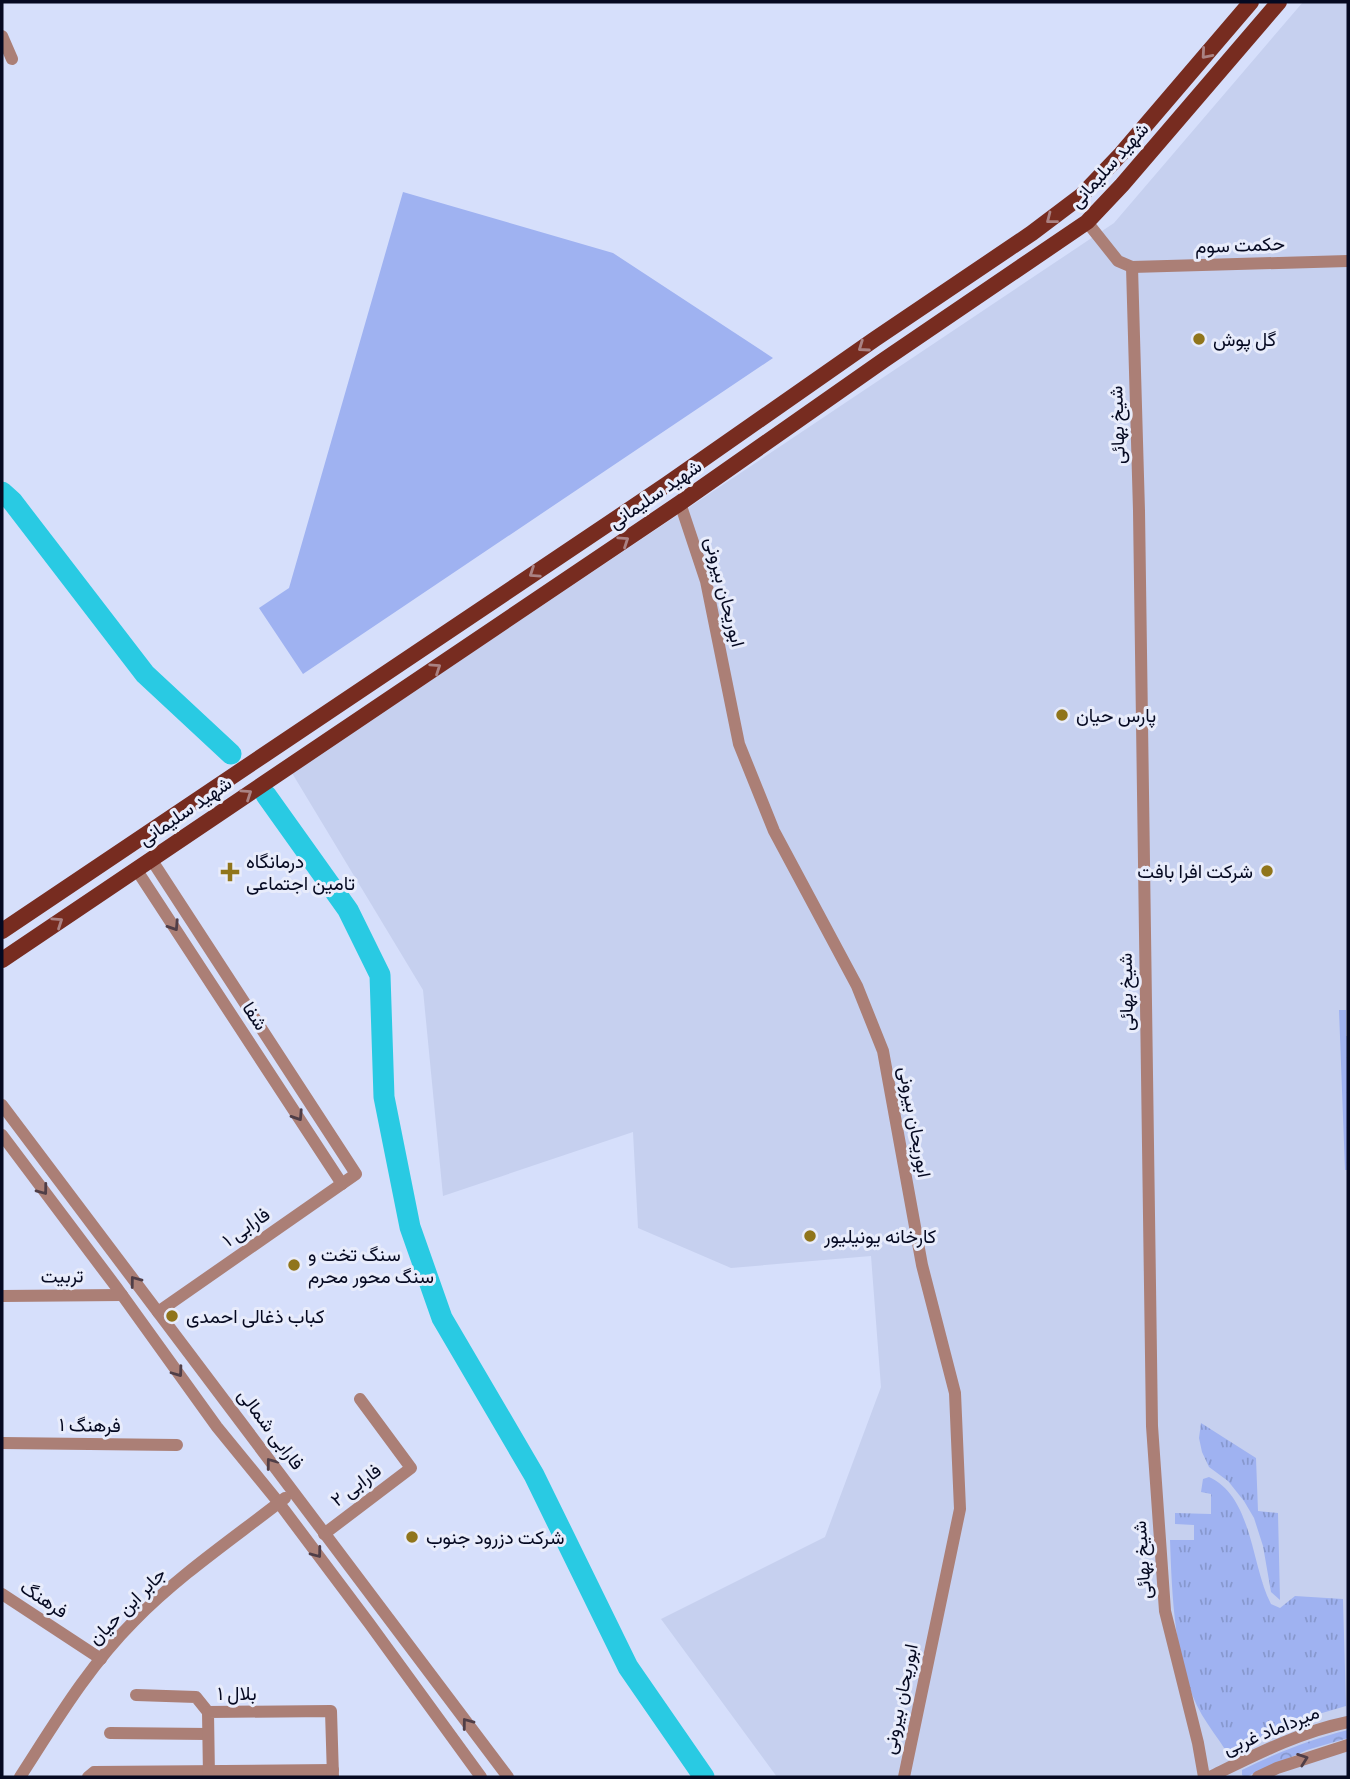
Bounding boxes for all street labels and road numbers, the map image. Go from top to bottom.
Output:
street label: شهید سلیمانی [1065,117,1153,213]
street label: حکمت سوم [1195,232,1285,259]
street label: شیخ بهائی [1104,385,1132,465]
street label: شهید سلیمانی [604,454,706,534]
street label: ابوریحان بیرونی [700,535,750,649]
street label: شهید سلیمانی [134,771,236,851]
street label: شیخ بهائی [1114,953,1140,1031]
street label: شفا [237,997,273,1035]
street label: ابوریحان بیرونی [894,1065,936,1179]
street label: فارابی ۱ [218,1202,274,1252]
street label: تربیت [40,1264,84,1288]
street label: فارابی شمالی [233,1384,309,1474]
street label: فرهنگ ۱ [59,1413,121,1437]
street label: فارابی ۲ [326,1459,386,1511]
street label: شیخ بهائی [1128,1520,1158,1600]
street label: جابر ابن حیان [83,1562,171,1650]
street label: فرهنگ [16,1575,72,1623]
street label: ابوریحان بیرونی [877,1642,923,1756]
street label: بلال ۱ [218,1682,256,1705]
street label: میرداماد غربی [1219,1700,1323,1760]

